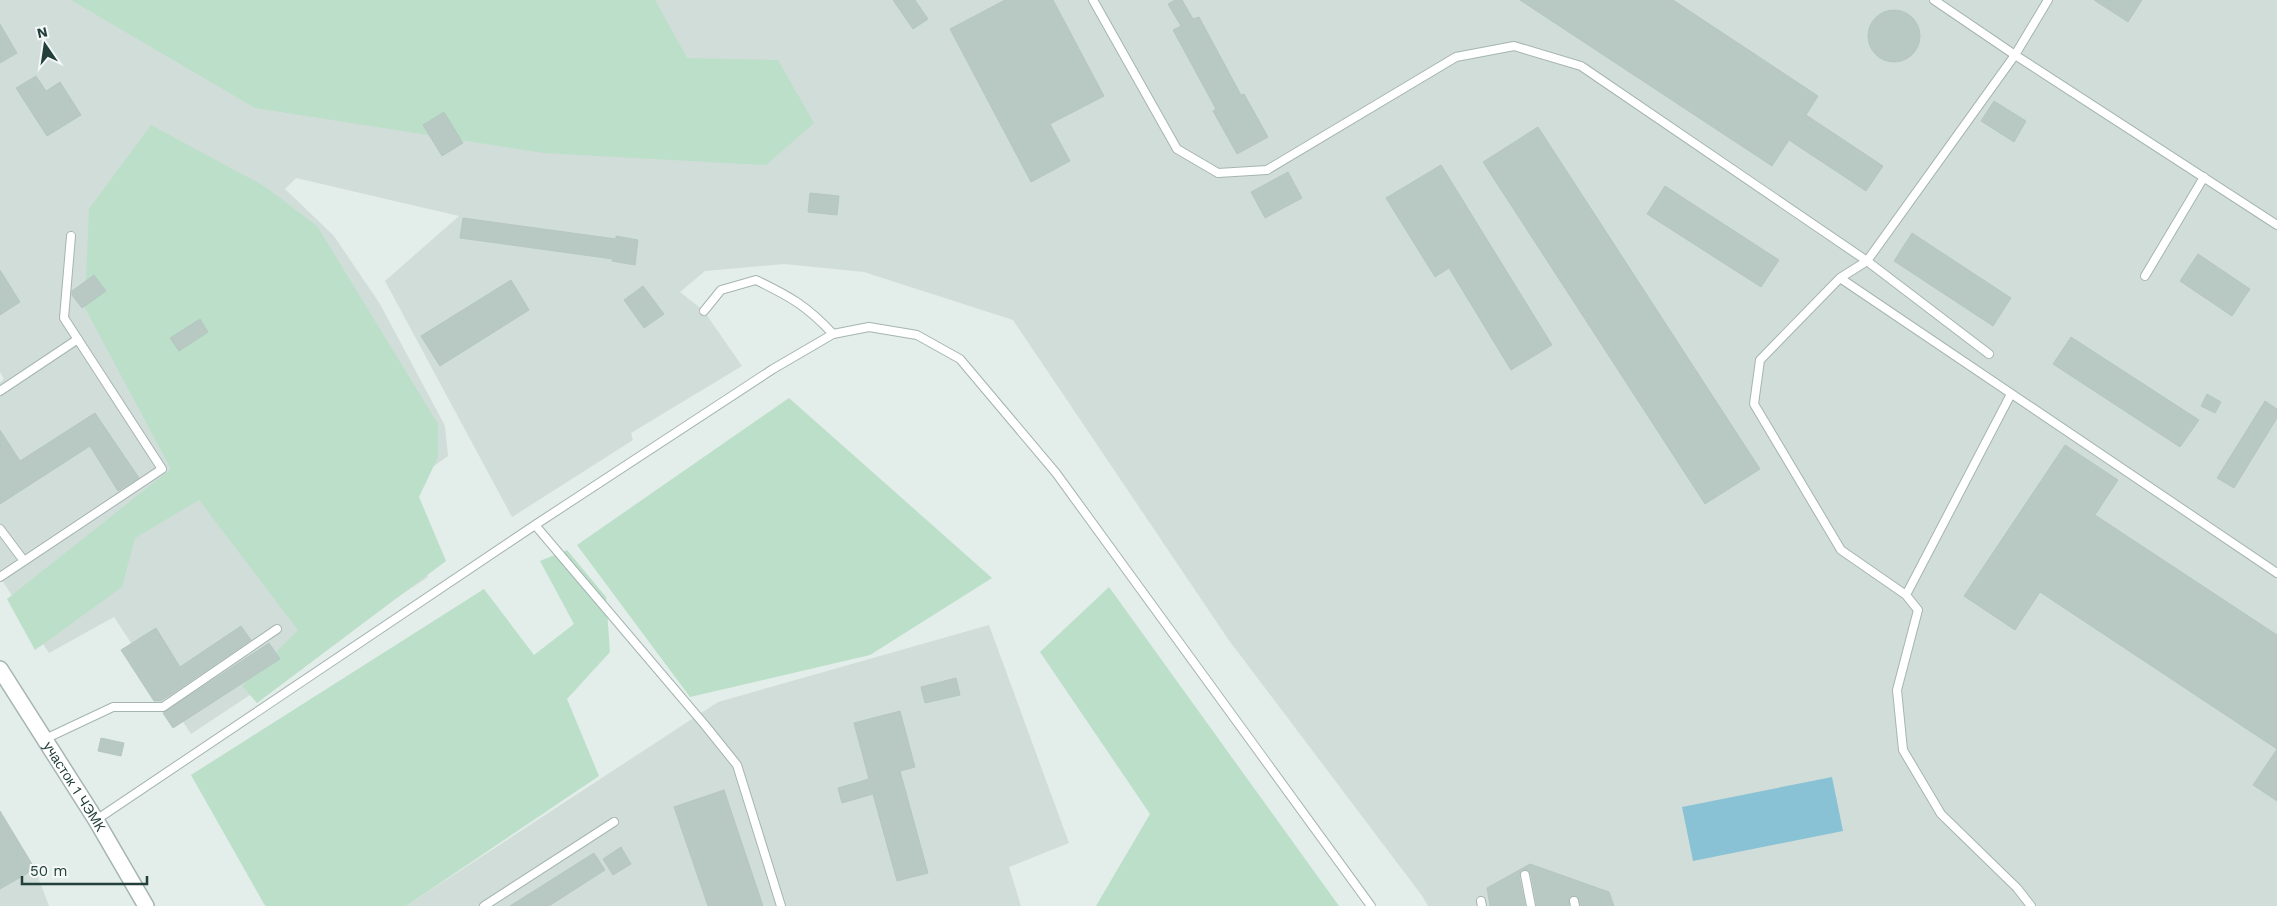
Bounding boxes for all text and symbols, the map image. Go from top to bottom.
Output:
north arrow [20,20,70,70]
text: N [35,23,49,41]
street label: участок 1 ЧЭМК [40,738,109,835]
scale bar [22,854,148,886]
text: 50 m [30,862,67,880]

